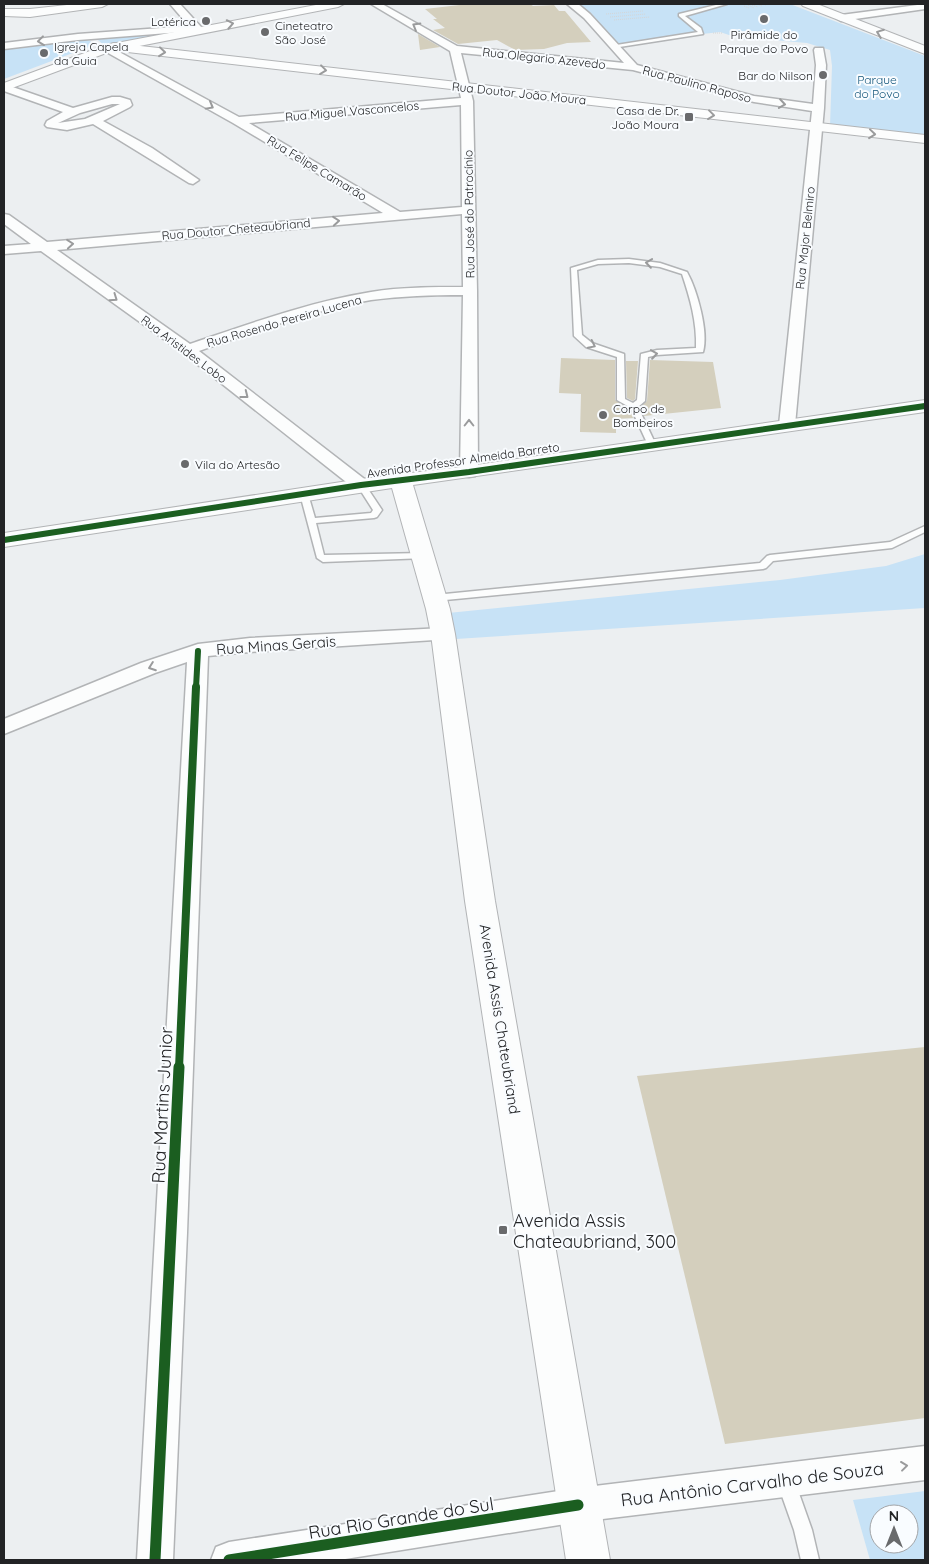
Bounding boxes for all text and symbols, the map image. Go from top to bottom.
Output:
marker: Pirâmide do Parque do Povo [758,13,770,25]
place label: Lotérica [151,14,196,29]
marker: Lotérica [200,15,212,27]
place label: Cineteatro São José [275,18,333,47]
one-way arrow [226,19,234,29]
one-way arrow [412,23,421,33]
marker: Cineteatro São José [259,26,271,38]
place label: Pirâmide do Parque do Povo [720,27,808,56]
one-way arrow [876,29,885,39]
one-way arrow [37,35,45,46]
place label: Igreja Capela da Guia [54,39,129,68]
street label: Rua Olegario Azevedo [482,44,606,72]
one-way arrow [158,46,166,57]
marker: Igreja Capela da Guia [38,47,50,59]
street label: Rua Paulino Raposo [641,62,753,106]
one-way arrow [320,64,328,75]
place label: Bar do Nilson [738,68,813,83]
marker: Bar do Nilson [817,69,829,81]
park label: Parque do Povo [854,72,900,101]
street label: Rua Doutor João Moura [451,78,587,108]
street label: Rua Miguel Vasconcelos [284,98,420,124]
one-way arrow [778,98,787,108]
one-way arrow [204,100,213,110]
place label: Casa de Dr. João Moura [611,103,679,132]
one-way arrow [707,109,715,120]
marker: Casa de Dr. João Moura [683,111,695,123]
one-way arrow [869,128,877,139]
street label: Rua Felipe Camarão [264,132,370,204]
street label: Rua José do Patrocínio [460,150,478,278]
street label: Rua Major Belmiro [792,186,818,290]
street label: Rua Doutor Cheteaubriand [161,215,311,243]
one-way arrow [333,216,341,227]
one-way arrow [66,239,74,250]
one-way arrow [645,258,653,269]
one-way arrow [109,292,118,301]
street label: Rua Rosendo Pereira Lucena [205,292,363,350]
street label: Rua Aristides Lobo [138,312,230,386]
one-way arrow [587,339,596,349]
one-way arrow [651,349,659,360]
one-way arrow [239,389,248,398]
place label: Corpo de Bombeiros [613,401,673,430]
marker: Corpo de Bombeiros [597,409,609,421]
one-way arrow [464,419,474,426]
street label: Avenida Professor Almeida Barreto [366,439,560,481]
place label: Vila do Artesão [195,457,280,472]
marker: Vila do Artesão [179,458,191,470]
street label: Rua Minas Gerais [215,631,337,659]
one-way arrow [148,661,156,671]
street label: Avenida Assis Chateubriand [476,923,524,1115]
street label: Rua Martins Junior [146,1026,178,1184]
place label: Avenida Assis Chateaubriand, 300 [513,1209,676,1253]
marker: Avenida Assis Chateaubriand, 300 [497,1224,509,1236]
street label: Rua Antônio Carvalho de Souza [619,1456,885,1512]
one-way arrow [901,1461,909,1472]
street label: Rua Rio Grande do Sul [307,1492,495,1544]
north arrow [869,1504,919,1554]
text: N [889,1507,899,1525]

